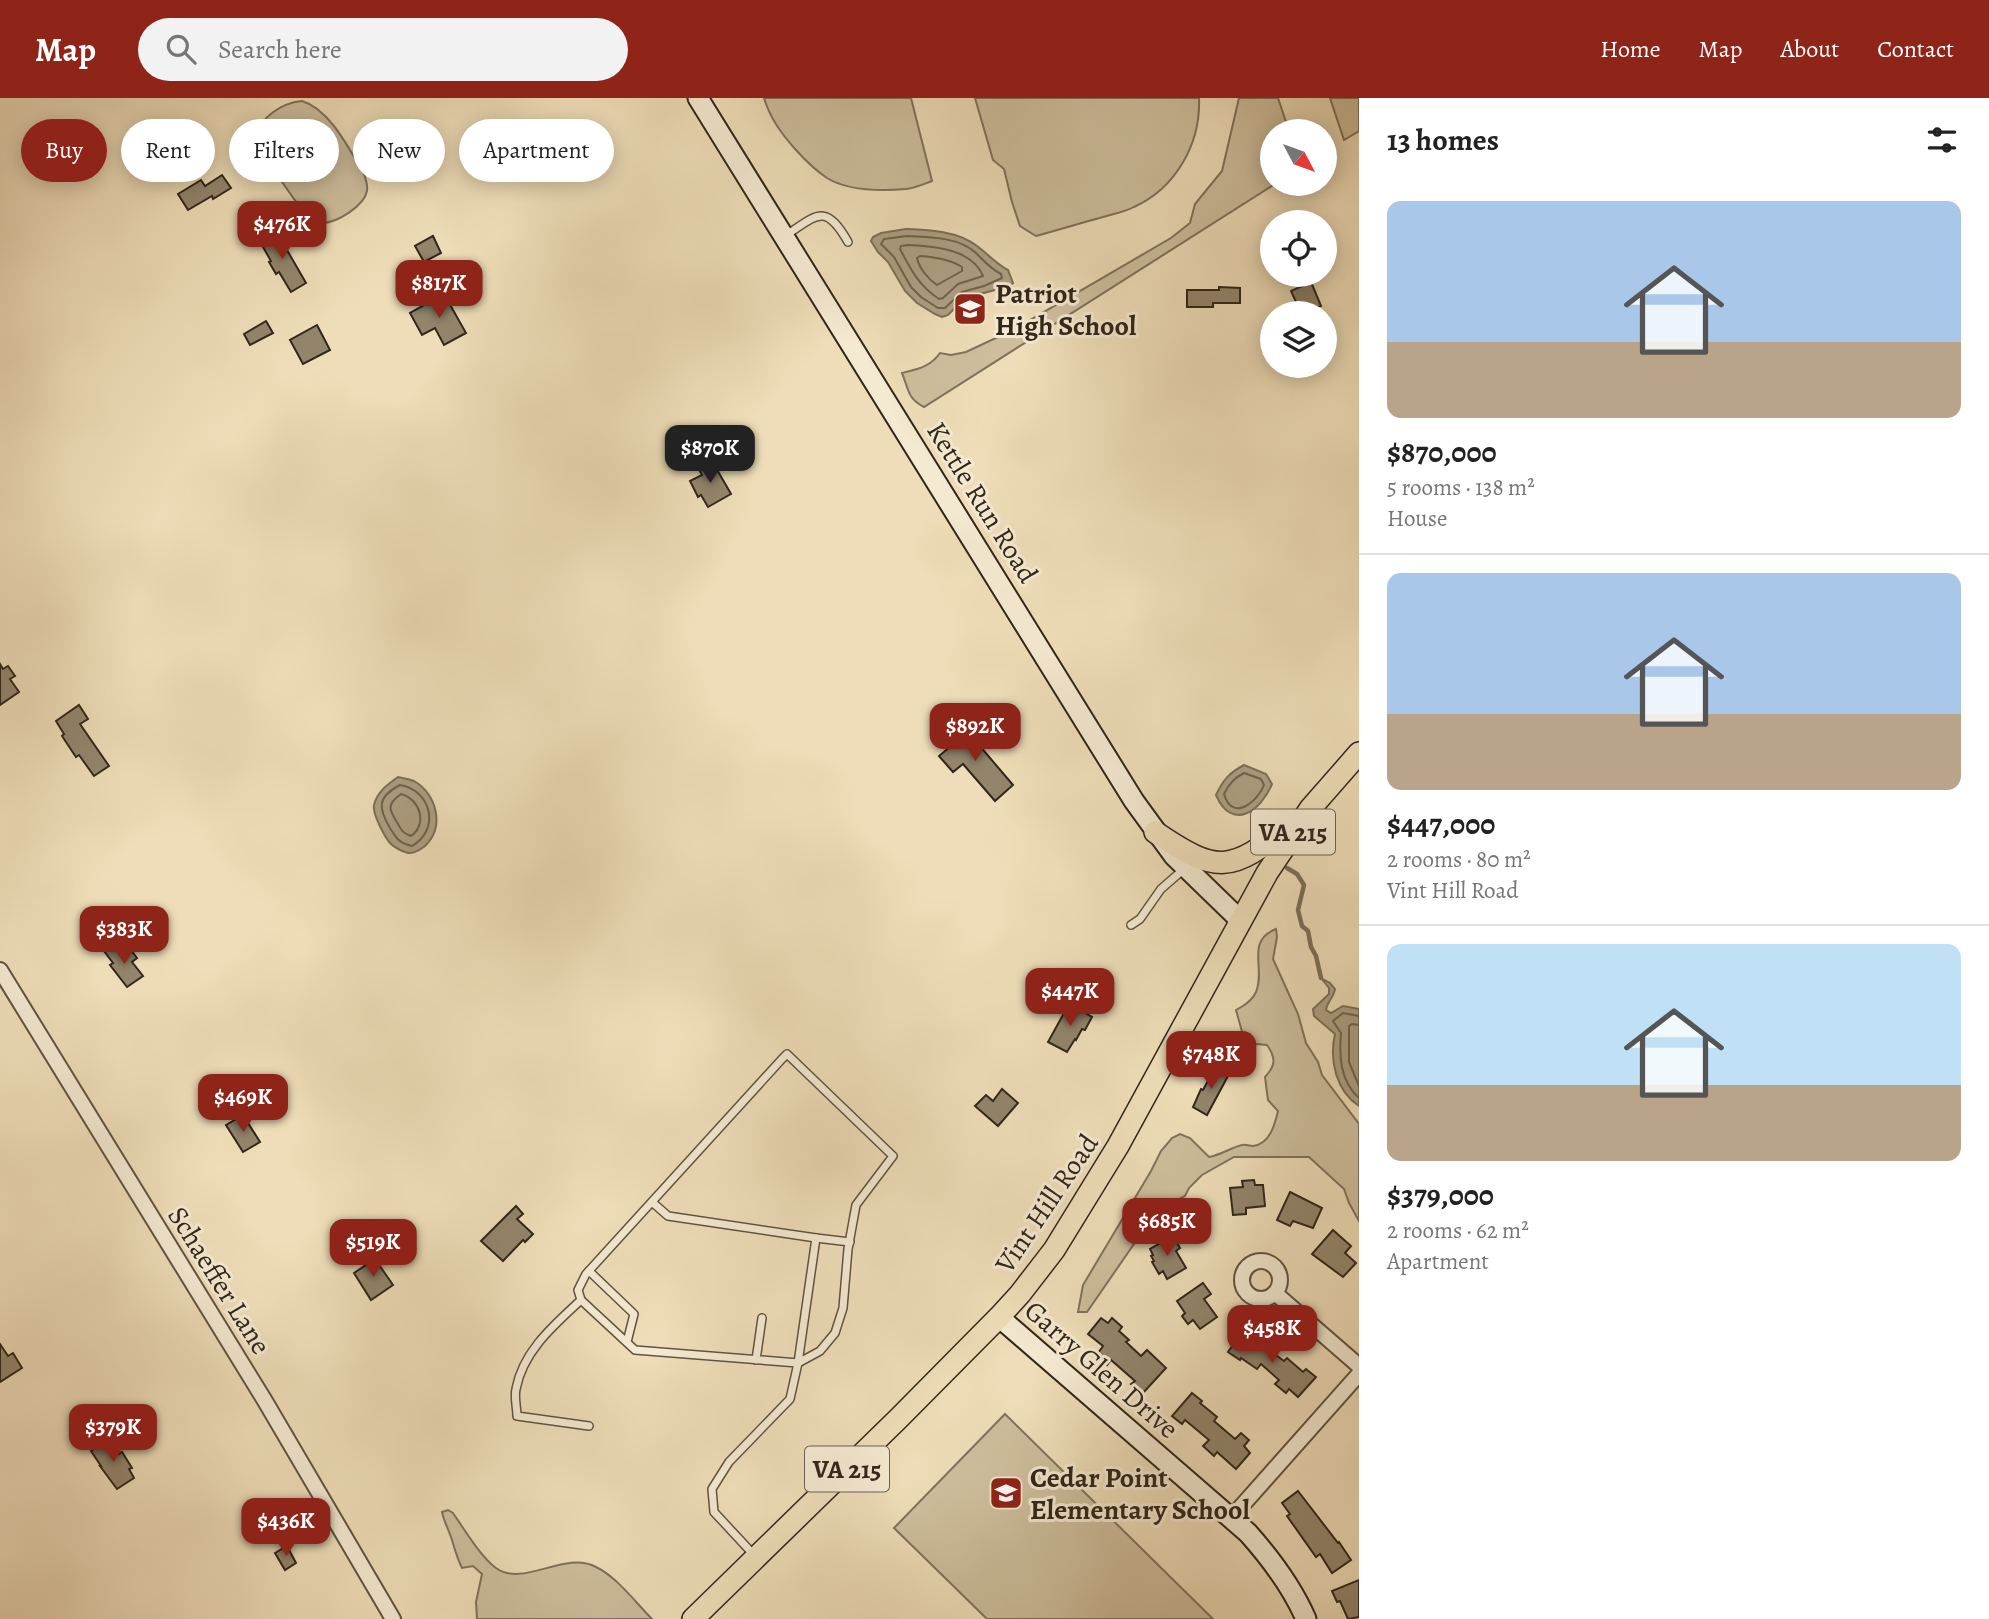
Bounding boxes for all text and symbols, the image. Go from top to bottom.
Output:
search box [138,18,628,81]
text: Map [35,27,96,72]
icon: search [162,30,200,68]
text: Search here [218,32,342,67]
text: Home [1600,33,1661,65]
text: Map [1699,33,1743,65]
text: About [1781,33,1839,65]
text: Contact [1877,33,1954,65]
chip: Buy [21,119,107,182]
chip: Rent [121,119,215,182]
chip: Filters [229,119,339,182]
chip: New [353,119,445,182]
chip: Apartment [459,119,614,182]
north arrow [1260,119,1337,196]
map controls [1260,119,1337,378]
text: 13 homes [1387,120,1499,160]
icon: filters [1923,121,1961,159]
pin: $476K [233,202,331,261]
text: $476K [253,208,311,239]
button: locate [1260,210,1337,287]
icon: home [1611,247,1737,373]
pin: $817K [390,260,488,320]
text: $817K [412,267,466,298]
place label: Patriot High School [995,275,1137,345]
school or university icon: Patriot High School [951,290,989,328]
button: layers [1260,301,1337,378]
street label: Kettle Run Road [917,415,1047,591]
pin: $870K [661,426,759,485]
text: $870K [681,432,739,463]
text: $870,000 [1387,432,1497,472]
text: 5 rooms · 138 m² [1387,472,1535,503]
text: House [1387,503,1447,534]
icon: home [1611,619,1737,745]
pin: $892K [926,704,1024,763]
text: $892K [946,710,1004,741]
text: $447,000 [1387,804,1495,844]
road number: VA 215 [1251,810,1335,854]
text: 2 rooms · 80 m² [1387,844,1531,875]
text: Vint Hill Road [1387,875,1519,906]
pin: $383K [75,906,173,966]
text: $383K [96,913,152,944]
pin: $447K [1021,968,1119,1028]
text: $447K [1041,975,1099,1006]
icon: home [1611,990,1737,1116]
pin: $748K [1162,1032,1260,1091]
text: $748K [1182,1038,1240,1069]
pin: $469K [194,1074,292,1134]
text: $469K [214,1081,272,1112]
street label: Vint Hill Road [986,1126,1108,1281]
text: $379,000 [1387,1175,1494,1215]
pin: $685K [1118,1198,1216,1258]
street label: Schaeffer Lane [159,1199,280,1362]
text: $685K [1138,1205,1196,1236]
text: 2 rooms · 62 m² [1387,1215,1529,1246]
pin: $519K [324,1220,422,1279]
text: $519K [346,1226,400,1257]
text: Apartment [1387,1246,1489,1277]
street label: Garry Glen Drive [1016,1292,1187,1447]
pin: $458K [1223,1306,1321,1365]
text: $458K [1243,1312,1301,1343]
pin: $379K [64,1404,162,1464]
text: $379K [85,1411,141,1442]
road number: VA 215 [805,1446,889,1492]
place label: Cedar Point Elementary School [1030,1459,1251,1529]
school or university icon: Cedar Point Elementary School [987,1474,1025,1512]
pin: $436K [237,1498,335,1558]
text: $436K [257,1505,315,1536]

